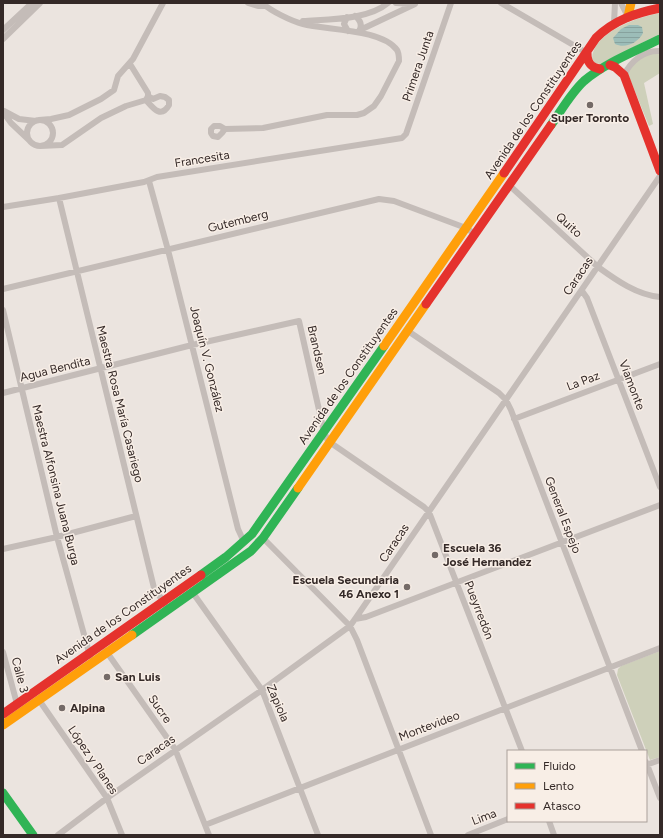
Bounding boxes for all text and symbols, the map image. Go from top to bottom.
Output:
street label: Primera Junta [399,29,437,103]
street label: Avenida de los Constituyentes [481,38,585,182]
marker: Super Toronto [585,100,595,110]
place label: Super Toronto [551,111,629,125]
street label: Francesita [174,148,230,170]
street label: Gutemberg [206,207,270,235]
street label: Quito [553,210,585,240]
street label: Caracas [560,254,596,298]
street label: Joaquín V. González [187,304,227,414]
street label: Avenida de los Constituyentes [295,305,401,447]
street label: Maestra Rosa María Casariego [94,324,146,484]
street label: Brandsen [305,324,330,376]
street label: Agua Bendita [18,354,92,384]
street label: Viamonte [616,358,648,412]
street label: La Paz [565,368,602,394]
street label: Maestra Alfonsina Juana Burga [29,403,83,567]
street label: General Espejo [542,475,584,555]
street label: Caracas [376,521,412,565]
place label: Escuela 36 José Hernandez [443,541,532,569]
marker: Escuela 36 José Hernandez [430,550,440,560]
street label: Avenida de los Constituyentes [52,561,194,667]
place label: Escuela Secundaria 46 Anexo 1 [292,573,399,601]
street label: Pueyrredón [461,579,497,642]
marker: Escuela Secundaria 46 Anexo 1 [402,582,412,592]
street label: Calle 3 [9,656,31,694]
place label: San Luis [115,670,161,684]
marker: San Luis [102,672,112,682]
street label: Zapiola [264,682,292,724]
street label: Sucre [145,692,175,726]
place label: Alpina [70,701,105,715]
marker: Alpina [57,703,67,713]
street label: Montevideo [396,708,462,744]
street label: López y Planes [65,723,121,797]
street label: Caracas [134,732,178,768]
legend [507,750,647,822]
text: Fluido [543,759,576,773]
text: Lento [543,779,574,793]
text: Atasco [543,799,581,813]
street label: Lima [470,806,498,828]

